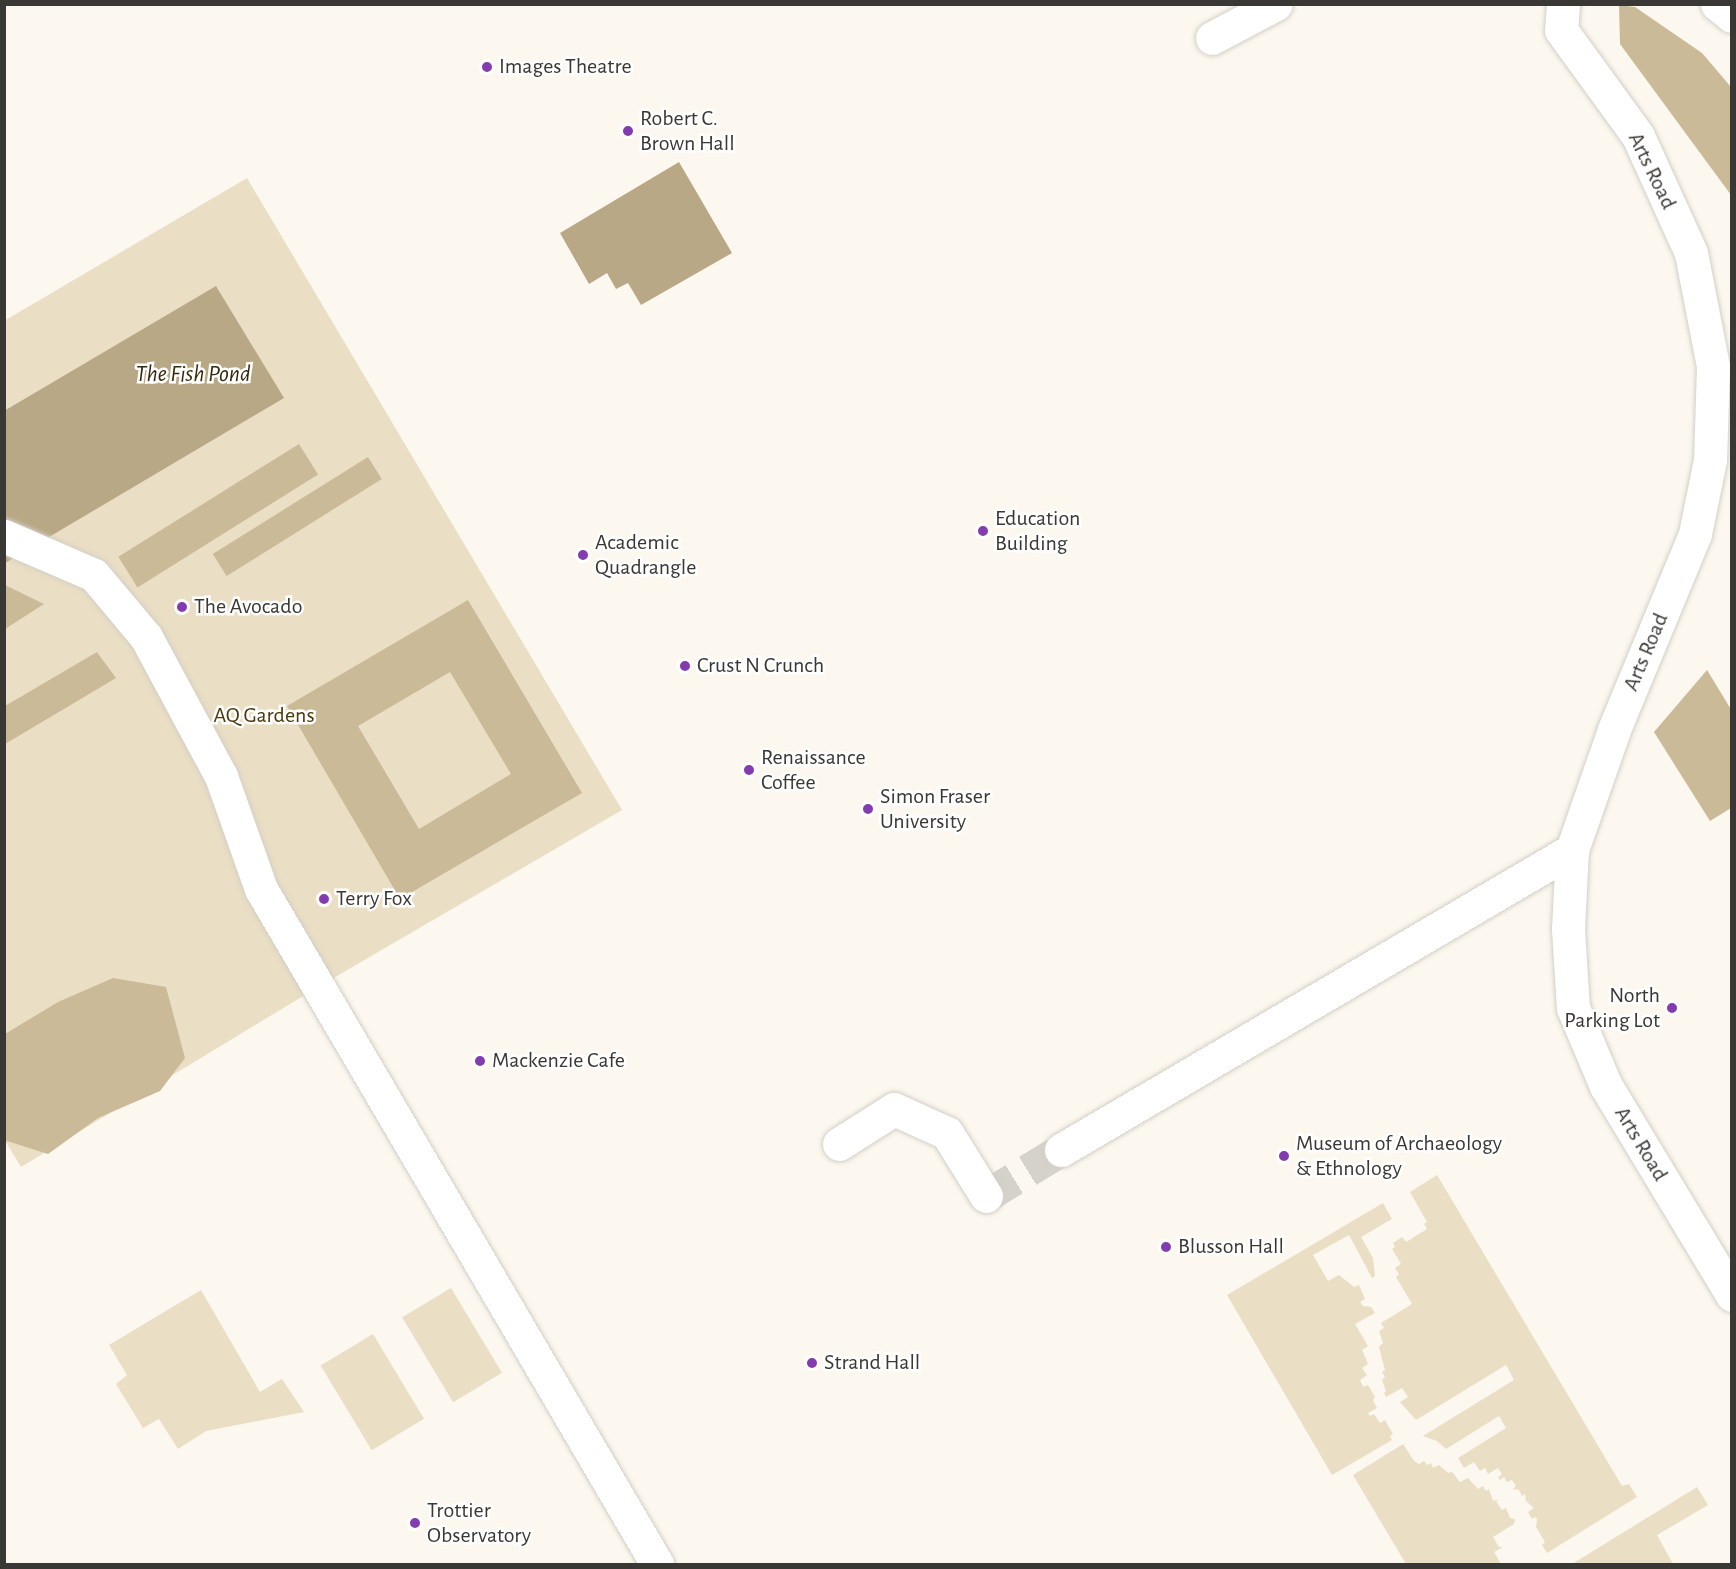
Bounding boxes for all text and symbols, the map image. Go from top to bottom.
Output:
place label: Images Theatre [499,54,632,80]
marker: Images Theatre [480,60,494,74]
place label: Robert C. Brown Hall [640,105,735,156]
marker: Robert C. Brown Hall [621,124,635,138]
street label: Arts Road [1622,128,1682,214]
water label: The Fish Pond [135,361,251,389]
place label: Education Building [995,505,1080,556]
marker: Education Building [976,524,990,538]
place label: Academic Quadrangle [595,529,696,580]
marker: Academic Quadrangle [576,548,590,562]
place label: The Avocado [194,594,302,620]
marker: The Avocado [175,600,189,614]
street label: Arts Road [1618,609,1674,695]
place label: Crust N Crunch [697,653,824,679]
marker: Crust N Crunch [678,659,692,673]
park label: AQ Gardens [213,703,315,729]
place label: Renaissance Coffee [761,744,866,796]
marker: Renaissance Coffee [742,763,756,777]
place label: Simon Fraser University [880,783,990,834]
marker: Simon Fraser University [861,802,875,816]
place label: Terry Fox [336,886,412,912]
marker: Terry Fox [317,892,331,906]
place label: North Parking Lot [1564,982,1660,1034]
marker: North Parking Lot [1665,1001,1679,1015]
place label: Mackenzie Cafe [492,1048,625,1074]
marker: Mackenzie Cafe [473,1054,487,1068]
street label: Arts Road [1609,1102,1673,1186]
place label: Museum of Archaeology & Ethnology [1296,1130,1502,1182]
marker: Museum of Archaeology & Ethnology [1277,1149,1291,1163]
place label: Blusson Hall [1178,1234,1284,1260]
marker: Blusson Hall [1159,1240,1173,1254]
place label: Strand Hall [824,1350,920,1376]
marker: Strand Hall [805,1356,819,1370]
place label: Trottier Observatory [427,1497,531,1548]
marker: Trottier Observatory [408,1516,422,1530]

